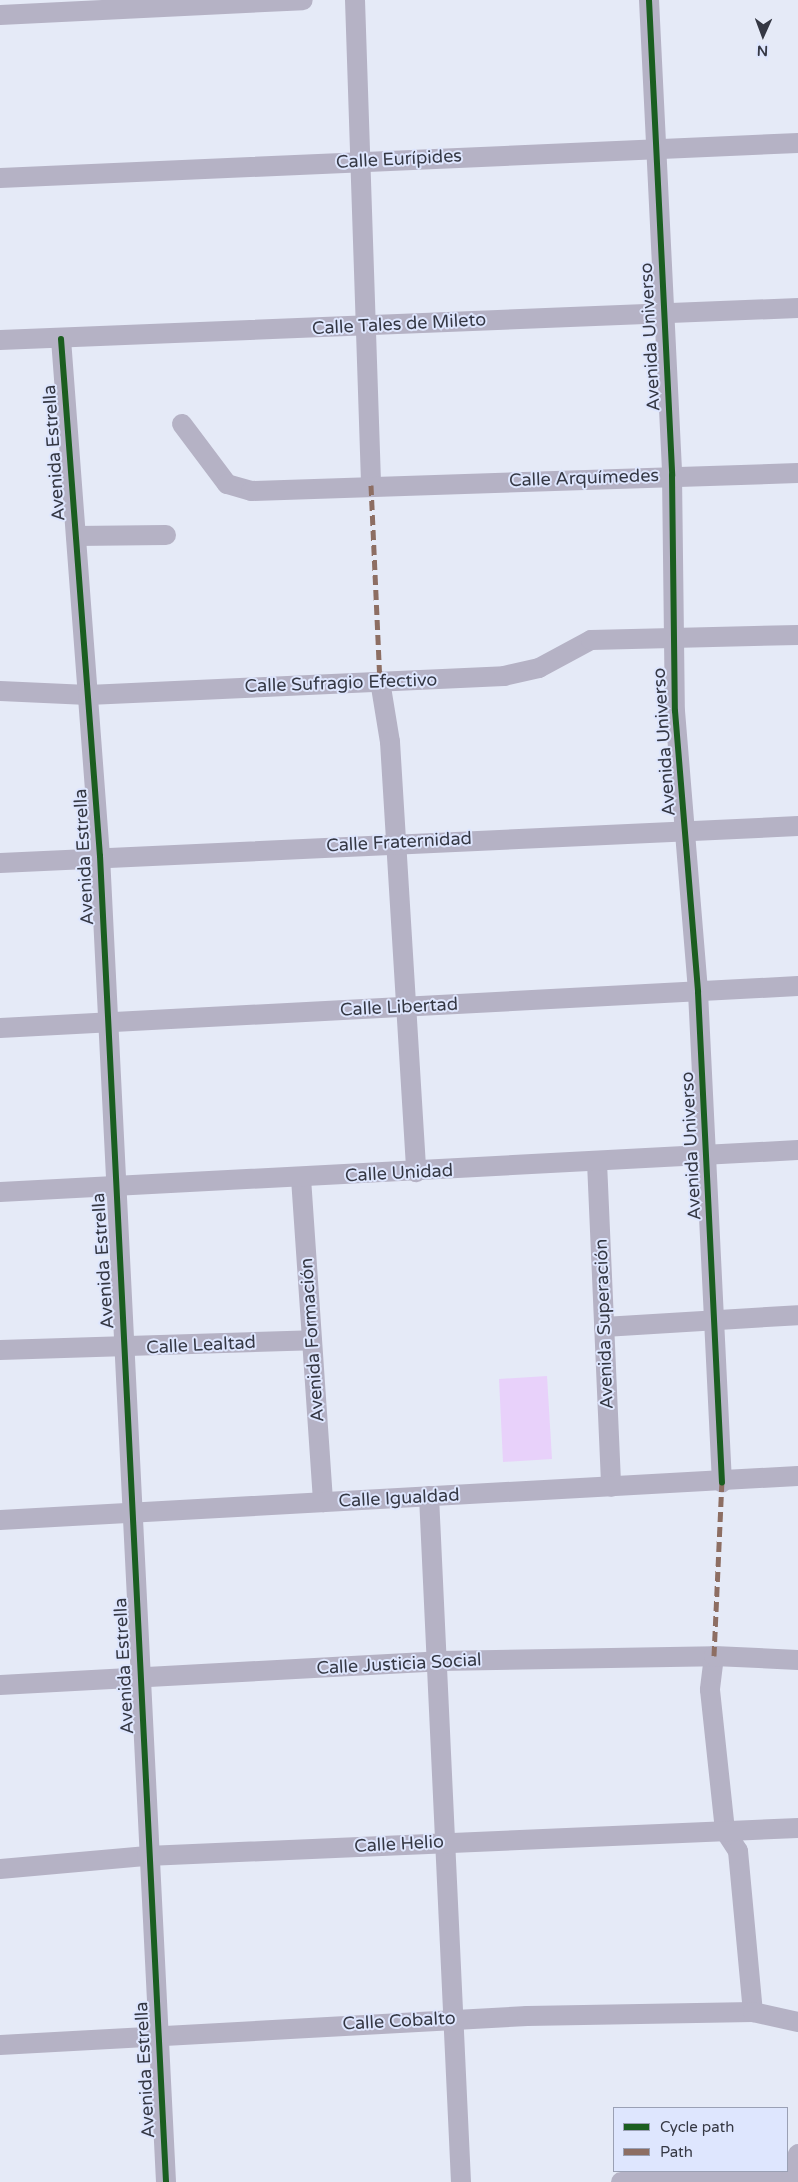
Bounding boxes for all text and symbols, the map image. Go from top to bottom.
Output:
north arrow [738,10,788,60]
text: N [757,42,768,59]
street label: Calle Eurípides [335,145,463,173]
street label: Avenida Universo [635,262,665,412]
street label: Calle Tales de Mileto [311,309,487,339]
street label: Avenida Estrella [38,384,70,522]
street label: Calle Arquímedes [509,465,659,491]
street label: Avenida Universo [648,667,680,817]
street label: Calle Sufragio Efectivo [244,669,438,697]
street label: Avenida Estrella [70,788,98,926]
street label: Calle Fraternidad [326,827,472,857]
street label: Calle Libertad [339,993,459,1021]
street label: Avenida Universo [676,1071,706,1221]
street label: Calle Unidad [344,1159,454,1187]
street label: Avenida Estrella [87,1192,119,1330]
street label: Avenida Superación [590,1238,618,1410]
street label: Avenida Formación [295,1257,329,1423]
street label: Calle Lealtad [146,1331,256,1359]
street label: Calle Igualdad [338,1484,460,1512]
street label: Avenida Estrella [110,1597,138,1735]
street label: Calle Justicia Social [316,1649,482,1679]
street label: Calle Helio [354,1831,444,1857]
street label: Avenida Estrella [131,2001,159,2139]
street label: Calle Cobalto [342,2007,456,2035]
legend [613,2107,788,2172]
text: Cycle path [660,2118,734,2136]
text: Path [660,2143,693,2161]

